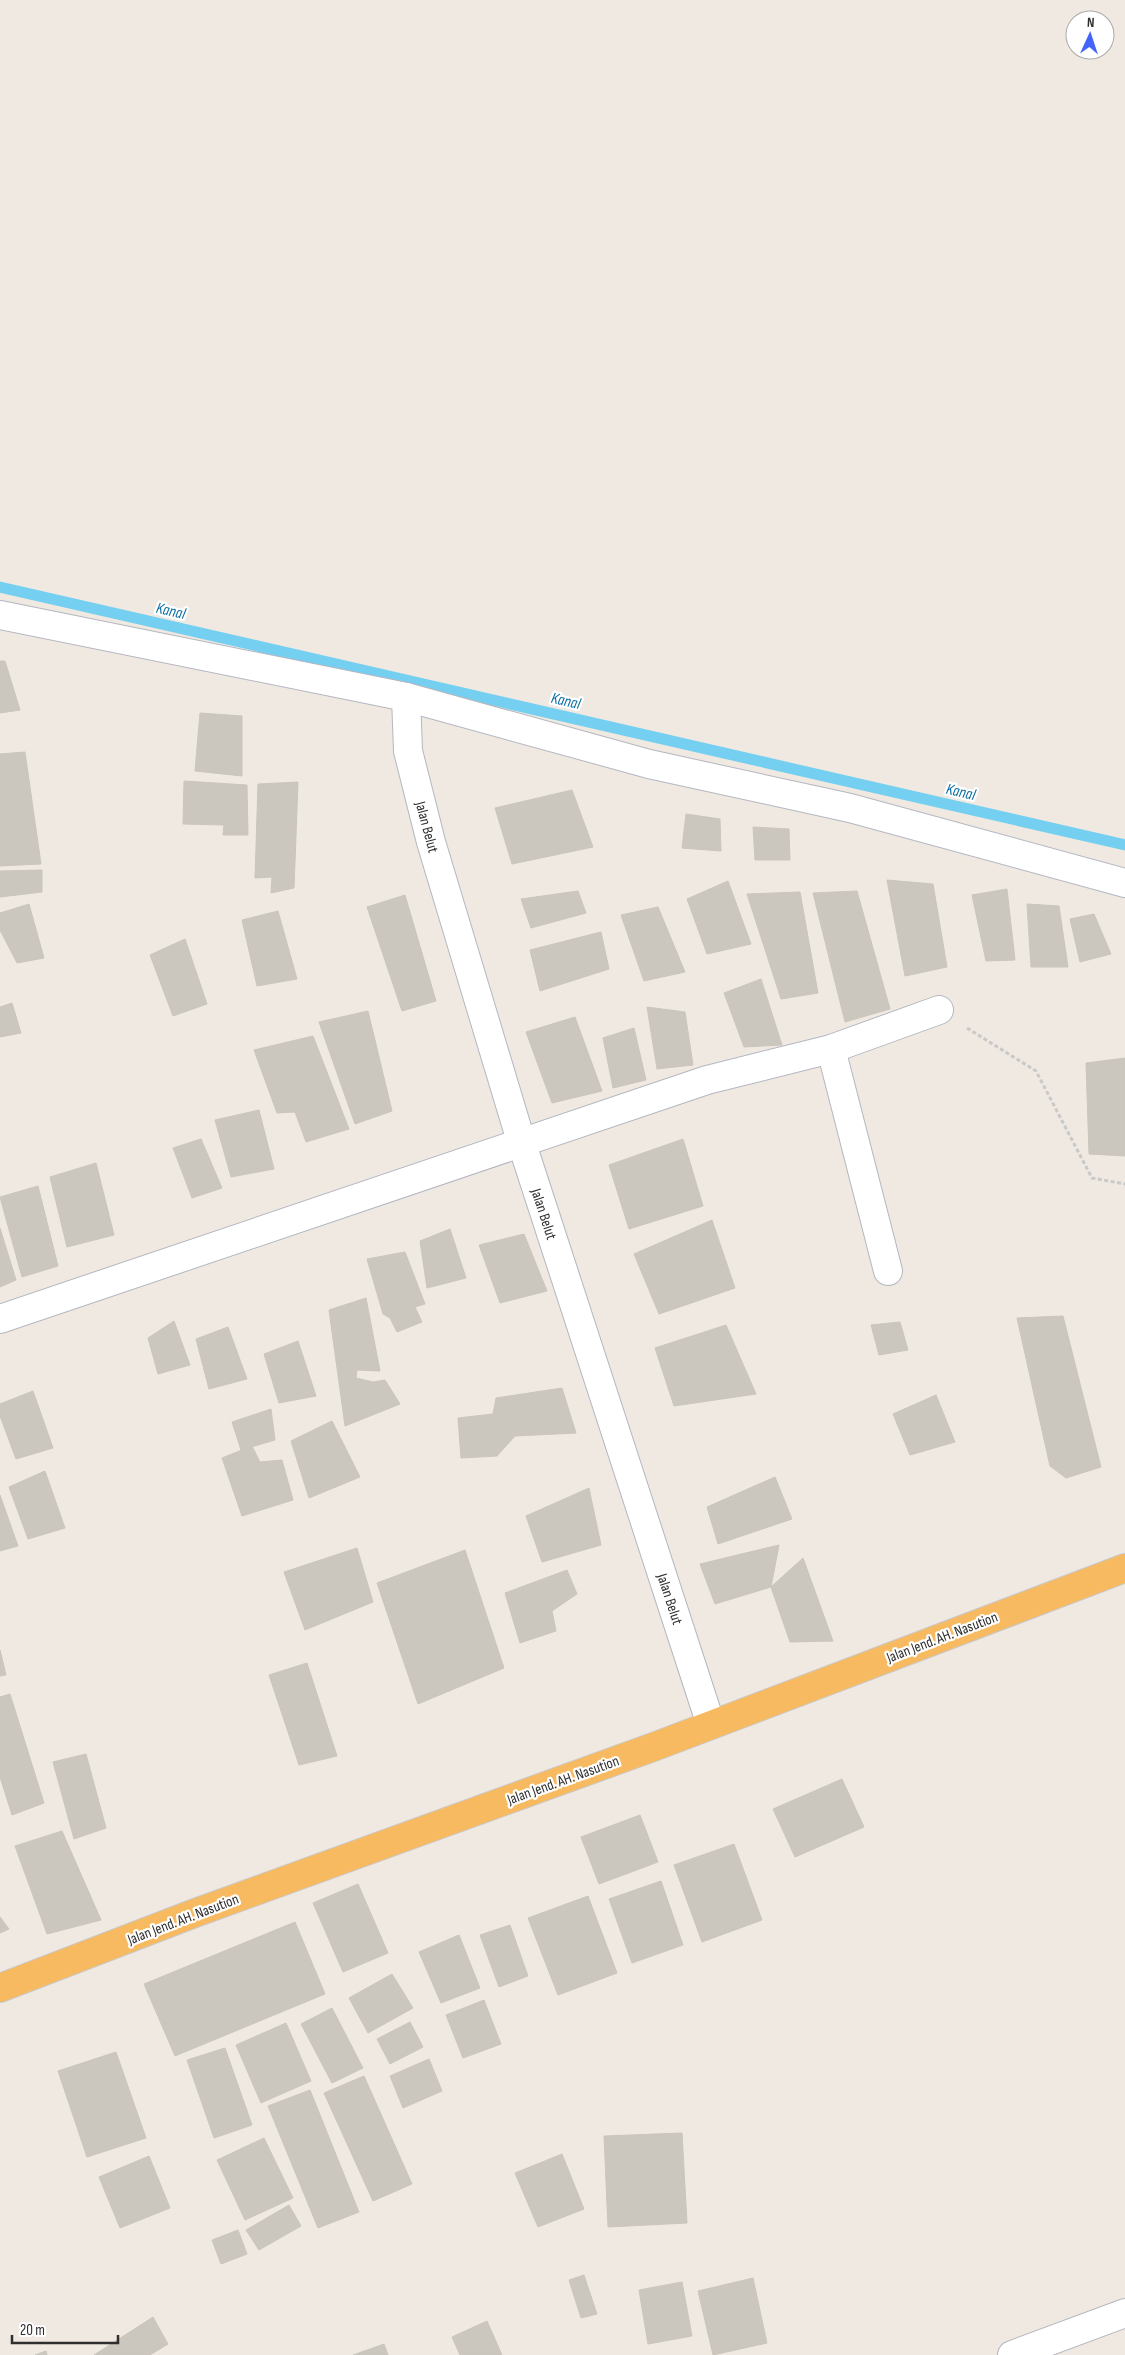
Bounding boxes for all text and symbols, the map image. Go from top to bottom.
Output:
north arrow [1065,10,1115,60]
text: N [1086,14,1095,31]
water label: Kanal [154,599,188,624]
water label: Kanal [549,689,583,714]
water label: Kanal [944,780,978,805]
street label: Jalan Belut [410,798,443,855]
street label: Jalan Belut [526,1185,561,1242]
street label: Jalan Belut [652,1570,687,1627]
street label: Jalan Jend. AH. Nasution [883,1608,1000,1668]
street label: Jalan Jend. AH. Nasution [504,1751,622,1810]
street label: Jalan Jend. AH. Nasution [124,1890,241,1950]
scale bar [12,2312,119,2344]
text: 20 m [20,2321,45,2340]

